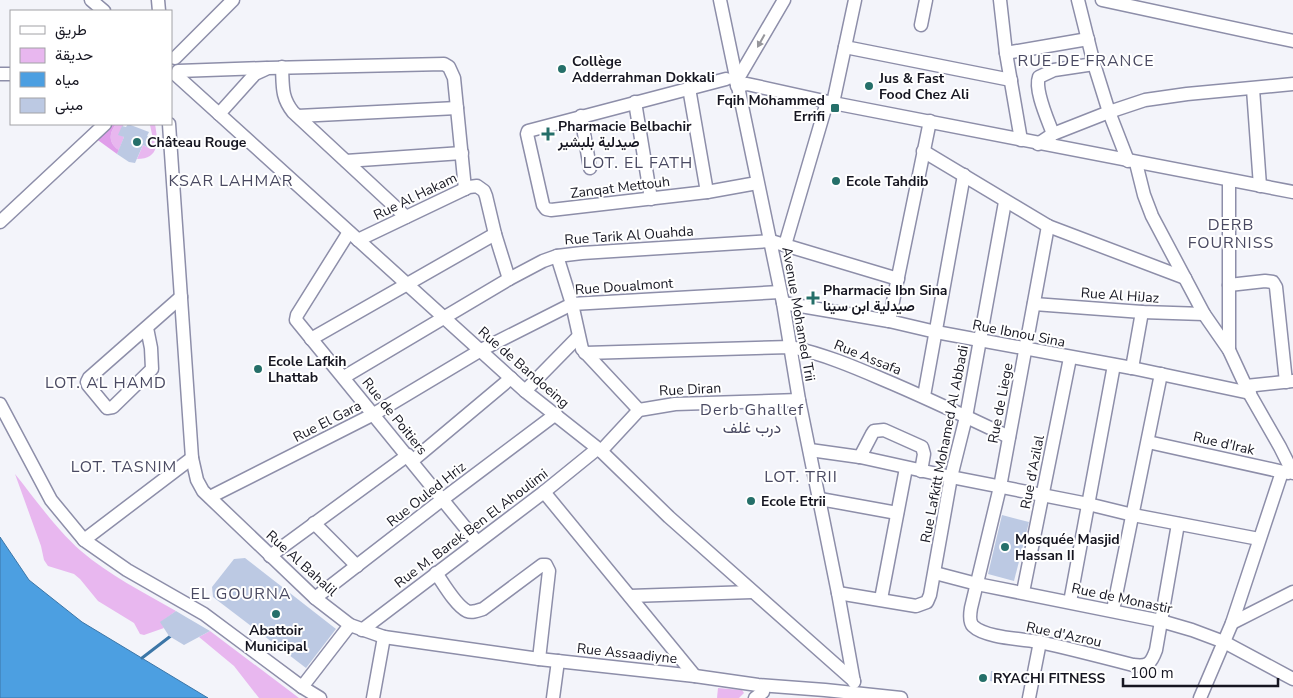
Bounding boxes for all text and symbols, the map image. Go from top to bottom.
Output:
legend [10,10,172,125]
text: طريق [55,20,87,40]
one-way arrow [756,34,765,48]
text: حديقة [55,45,93,65]
district label: RUE DE FRANCE [1018,50,1155,72]
place label: Collège Adderrahman Dokkali [572,52,715,87]
marker: Collège Adderrahman Dokkali [556,63,568,75]
place label: Jus & Fast Food Chez Ali [878,69,969,104]
text: مياه [55,70,79,90]
marker: Jus & Fast Food Chez Ali [863,80,875,92]
place label: Fqih Mohammed Errifi [717,91,825,126]
text: مبنى [55,95,83,115]
marker: Fqih Mohammed Errifi [829,102,841,114]
place label: Pharmacie Belbachir صيدلية بلبشير [557,117,692,152]
marker: Pharmacie Belbachir صيدلية بلبشير [542,128,554,140]
place label: Château Rouge [147,133,247,152]
marker: Château Rouge [131,136,143,148]
district label: LOT. EL FATH [583,152,693,174]
street label: Rue Al Hakam [370,168,460,225]
district label: KSAR LAHMAR [168,170,294,192]
street label: Zanqat Mettouh [569,172,671,203]
place label: Ecole Tahdib [846,172,928,191]
marker: Ecole Tahdib [830,175,842,187]
district label: DERB FOURNISS [1188,214,1274,254]
street label: Rue Tarik Al Ouahda [564,222,694,249]
street label: Avenue Mohamed Trii [777,245,820,383]
street label: Rue Doualmont [574,274,674,299]
place label: Pharmacie Ibn Sina صيدلية ابن سينا [823,281,948,316]
street label: Rue Al HiJaz [1080,283,1160,308]
marker: Pharmacie Ibn Sina صيدلية ابن سينا [807,292,819,304]
street label: Rue Ibnou Sina [971,315,1067,352]
street label: Rue de Bandoeing [474,322,573,412]
street label: Rue Assafa [831,335,904,380]
street label: Rue Lafkitt Mohamed Al Abbadi [916,344,973,545]
place label: Ecole Lafkih Lhattab [268,352,347,387]
street label: Rue de Liege [983,361,1018,445]
marker: Ecole Lafkih Lhattab [252,363,264,375]
district label: LOT. AL HAMD [45,372,167,394]
street label: Rue de Poitiers [358,374,432,459]
street label: Rue Diran [658,378,722,401]
street label: Rue El Gara [290,396,365,447]
district label: Derb Ghallef درب غلف [700,399,804,439]
street label: Rue d'Irak [1191,427,1257,460]
street label: Rue d'Azilal [1016,433,1049,511]
district label: LOT. TASNIM [71,456,177,478]
street label: Rue Ouled Hriz [383,457,470,531]
street label: Rue M. Barek Ben El Ahoulimi [391,464,552,592]
district label: LOT. TRII [764,466,838,488]
place label: Ecole Etrii [761,492,826,511]
marker: Ecole Etrii [745,495,757,507]
street label: Rue Al Bahalil [262,526,342,601]
place label: Mosquée Masjid Hassan II [1015,530,1120,565]
marker: Mosquée Masjid Hassan II [999,541,1011,553]
street label: Rue de Monastir [1070,579,1174,618]
district label: EL GOURNA [191,583,291,605]
marker: Abattoir Municipal [270,608,282,620]
street label: Rue d'Azrou [1024,617,1103,652]
place label: Abattoir Municipal [245,621,308,656]
street label: Rue Assaadiyne [576,639,678,668]
scale bar [1123,656,1278,688]
text: 100 m [1130,663,1174,683]
place label: RYACHI FITNESS [993,669,1106,688]
marker: RYACHI FITNESS [977,672,989,684]

